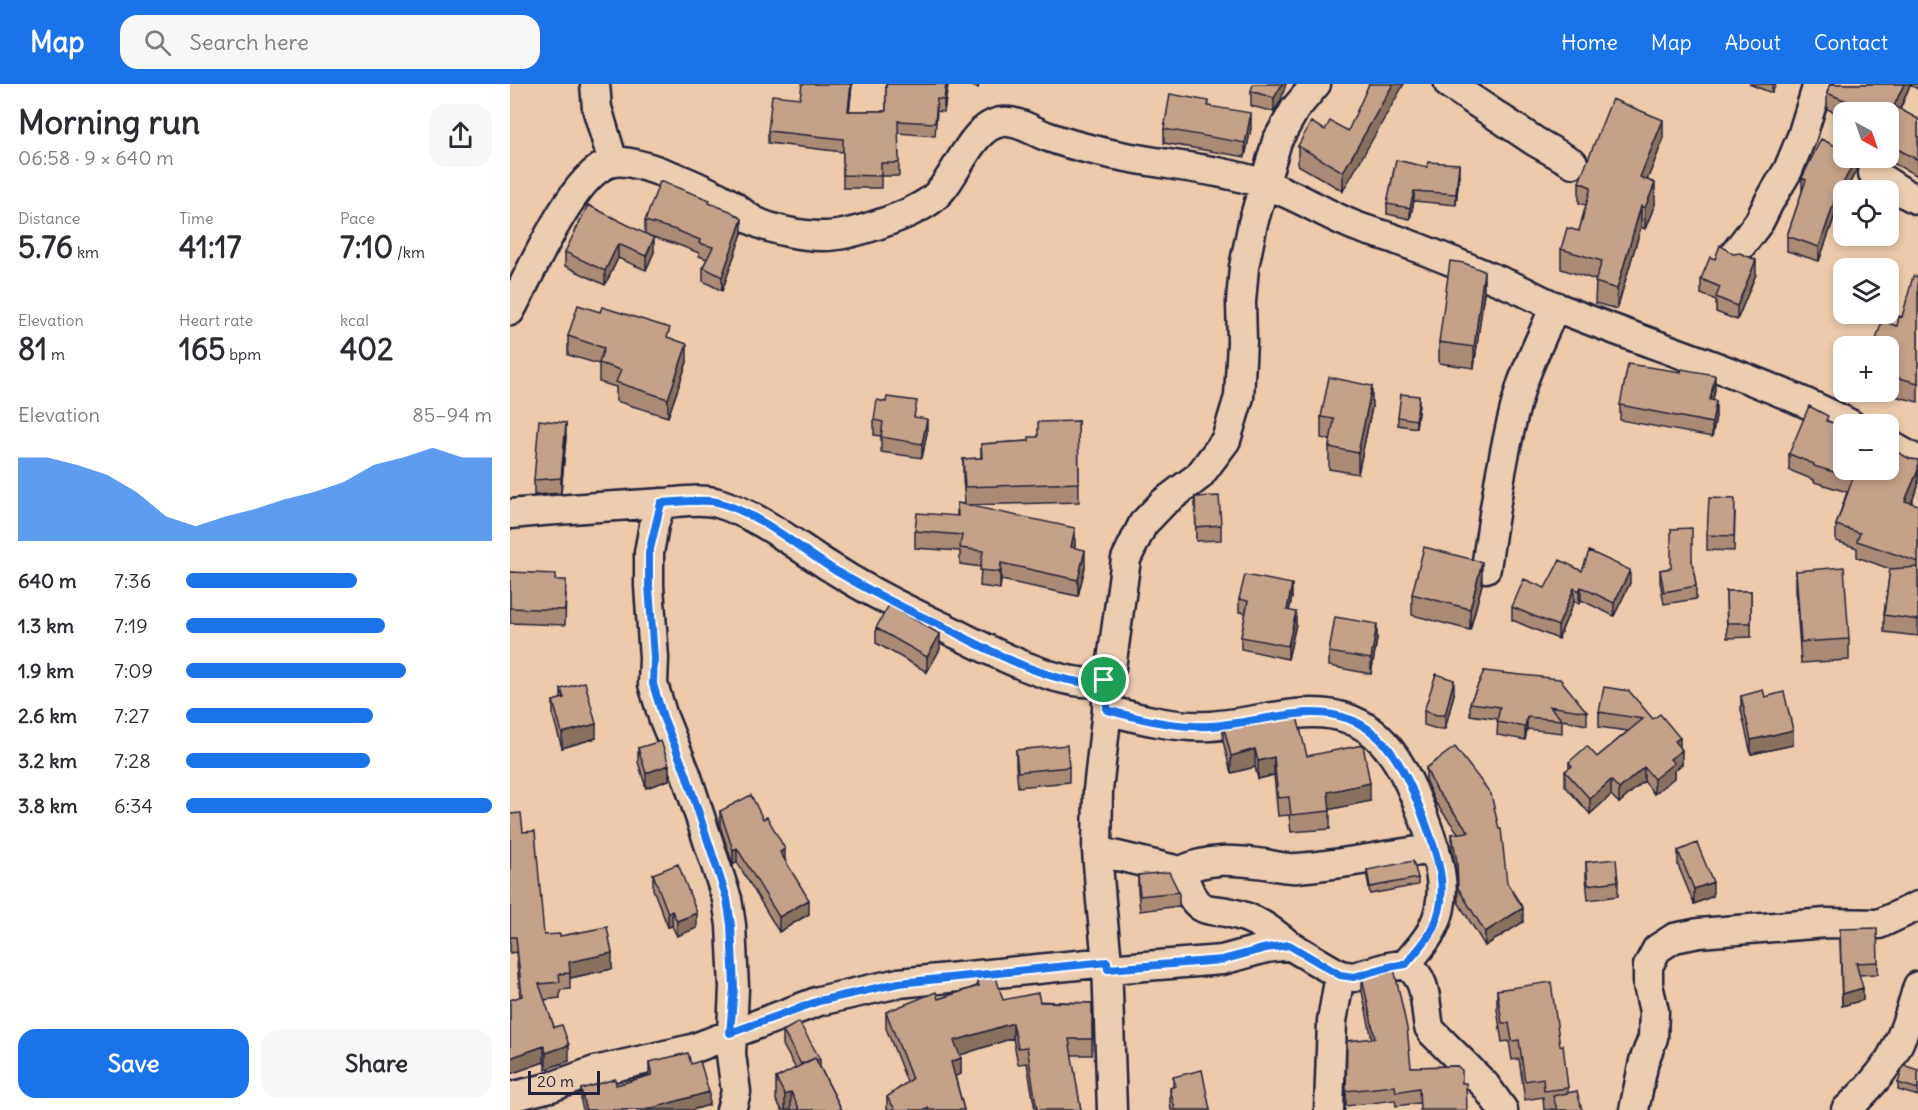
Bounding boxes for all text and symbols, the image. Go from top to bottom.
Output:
search box [120,15,540,69]
text: Map [30,24,84,60]
icon: search [141,26,174,59]
text: Search here [189,28,309,56]
text: Home [1561,29,1618,56]
text: Map [1651,29,1692,56]
text: About [1725,29,1781,56]
text: Contact [1814,29,1888,56]
text: Morning run [18,101,200,143]
north arrow [1833,102,1899,168]
map controls [1833,102,1899,480]
button: share [429,104,492,167]
text: 06:58 · 9 × 640 m [18,145,174,170]
button: locate [1833,180,1899,246]
text: Distance [18,208,80,228]
text: Time [179,208,214,228]
text: Pace [340,208,375,228]
text: 5.76 [18,228,73,266]
text: 41:17 [179,228,241,266]
text: 7:10 [340,228,393,266]
text: km [73,242,99,262]
text: /km [393,242,425,262]
button: layers [1833,258,1899,324]
text: Elevation [18,310,84,330]
text: Heart rate [179,310,253,330]
text: kcal [340,310,369,330]
text: 81 [18,330,47,368]
text: 165 [179,330,225,368]
text: 402 [340,330,394,368]
button: + [1833,336,1899,402]
text: m [47,344,65,364]
text: bpm [225,344,261,364]
text: Elevation [18,402,100,427]
text: 85–94 m [412,402,492,427]
button: − [1833,414,1899,480]
text: 640 m [18,568,77,593]
text: 7:36 [114,568,151,593]
text: 1.3 km [18,613,74,638]
text: 7:19 [114,613,148,638]
pin [1078,654,1129,705]
text: 1.9 km [18,658,74,683]
text: 7:09 [114,658,153,683]
icon: arrive [1087,663,1120,696]
text: 2.6 km [18,703,77,728]
text: 7:27 [114,703,149,728]
text: 3.2 km [18,748,77,773]
text: 7:28 [114,748,151,773]
text: 3.8 km [18,793,78,818]
text: 6:34 [114,793,153,818]
button: Save [18,1029,249,1098]
button: Share [261,1029,492,1098]
scale bar [528,1068,600,1096]
text: 20 m [537,1071,574,1091]

